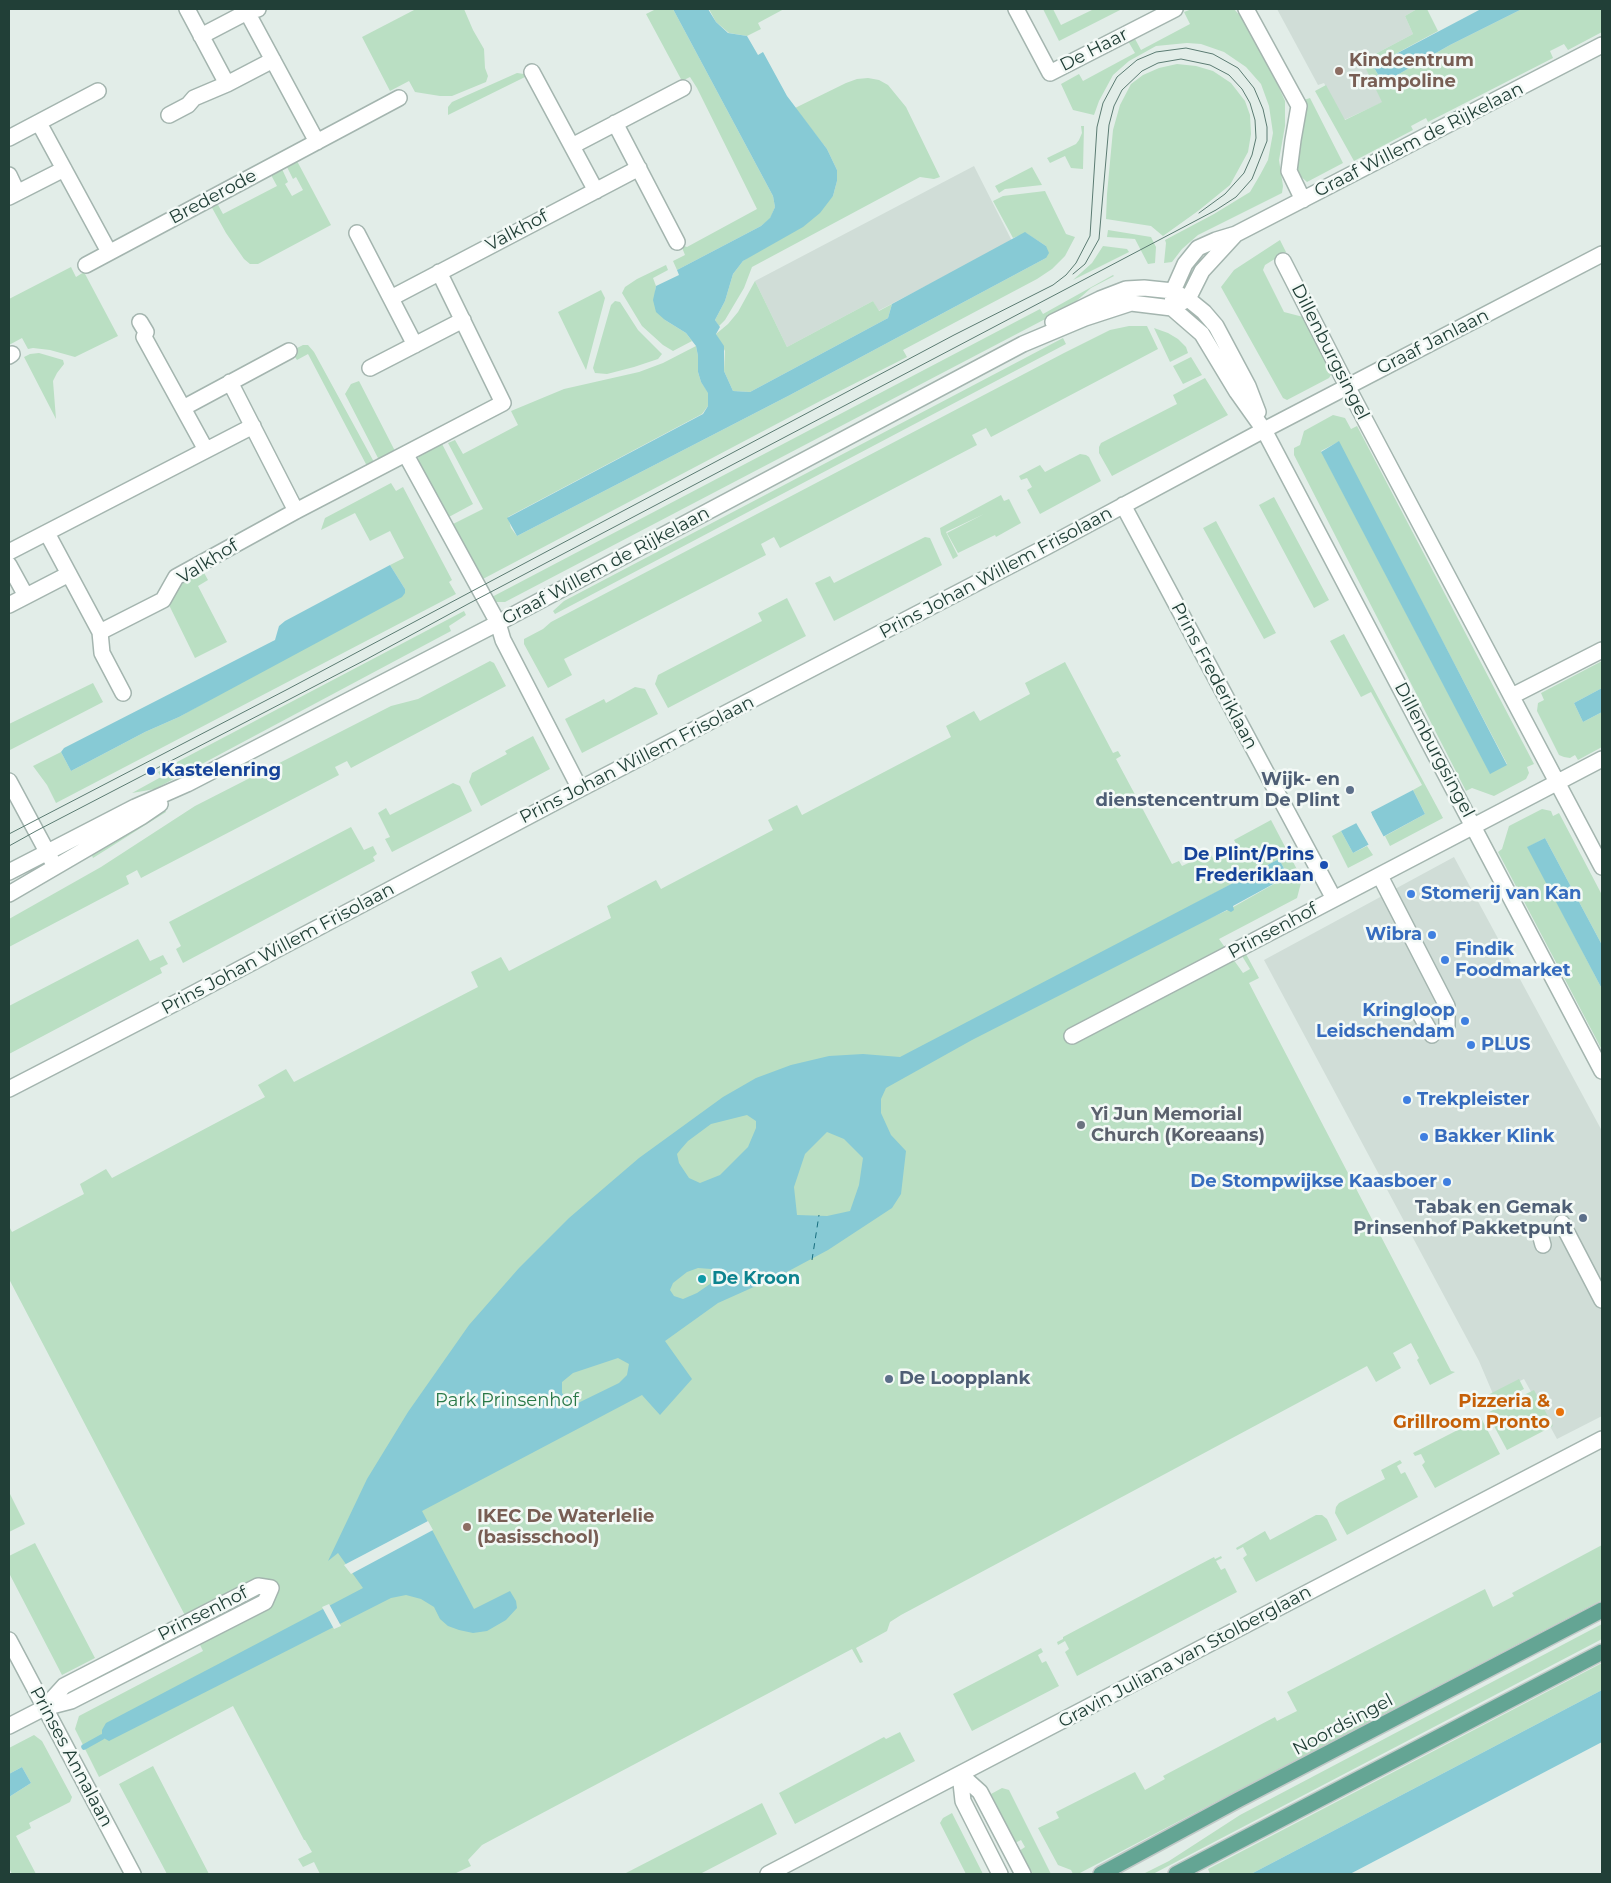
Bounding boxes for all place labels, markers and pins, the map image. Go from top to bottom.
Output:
place label: Kindcentrum Trampoline [1349,50,1474,92]
marker: Kindcentrum Trampoline [1333,65,1345,77]
place label: Kastelenring [161,760,281,782]
marker: Kastelenring [145,765,157,777]
place label: Wijk- en dienstencentrum De Plint [1096,769,1340,812]
marker: Wijk- en dienstencentrum De Plint [1344,784,1356,796]
place label: De Plint/Prins Frederiklaan [1183,844,1314,886]
marker: De Plint/Prins Frederiklaan [1318,859,1330,871]
place label: Stomerij van Kan [1421,883,1582,905]
marker: Stomerij van Kan [1405,888,1417,900]
place label: Wibra [1365,924,1422,946]
marker: Wibra [1426,929,1438,941]
place label: Findik Foodmarket [1455,939,1571,982]
marker: Findik Foodmarket [1439,954,1451,966]
place label: Kringloop Leidschendam [1316,1000,1455,1042]
marker: Kringloop Leidschendam [1459,1015,1471,1027]
place label: PLUS [1481,1034,1530,1056]
marker: PLUS [1465,1039,1477,1051]
place label: Trekpleister [1417,1089,1529,1111]
marker: Trekpleister [1401,1094,1413,1106]
place label: Yi Jun Memorial Church (Koreaans) [1091,1104,1265,1146]
marker: Yi Jun Memorial Church (Koreaans) [1075,1119,1087,1131]
place label: Bakker Klink [1434,1126,1555,1148]
marker: Bakker Klink [1418,1131,1430,1143]
place label: De Stompwijkse Kaasboer [1190,1171,1437,1193]
marker: De Stompwijkse Kaasboer [1441,1176,1453,1188]
place label: Tabak en Gemak Prinsenhof Pakketpunt [1353,1197,1573,1240]
marker: Tabak en Gemak Prinsenhof Pakketpunt [1577,1212,1589,1224]
place label: De Kroon [712,1268,800,1290]
marker: De Kroon [696,1273,708,1285]
place label: De Loopplank [899,1368,1030,1390]
marker: De Loopplank [883,1373,895,1385]
place label: Pizzeria & Grillroom Pronto [1393,1391,1550,1434]
marker: Pizzeria & Grillroom Pronto [1554,1406,1566,1418]
place label: IKEC De Waterlelie (basisschool) [477,1506,654,1548]
marker: IKEC De Waterlelie (basisschool) [461,1521,473,1533]

